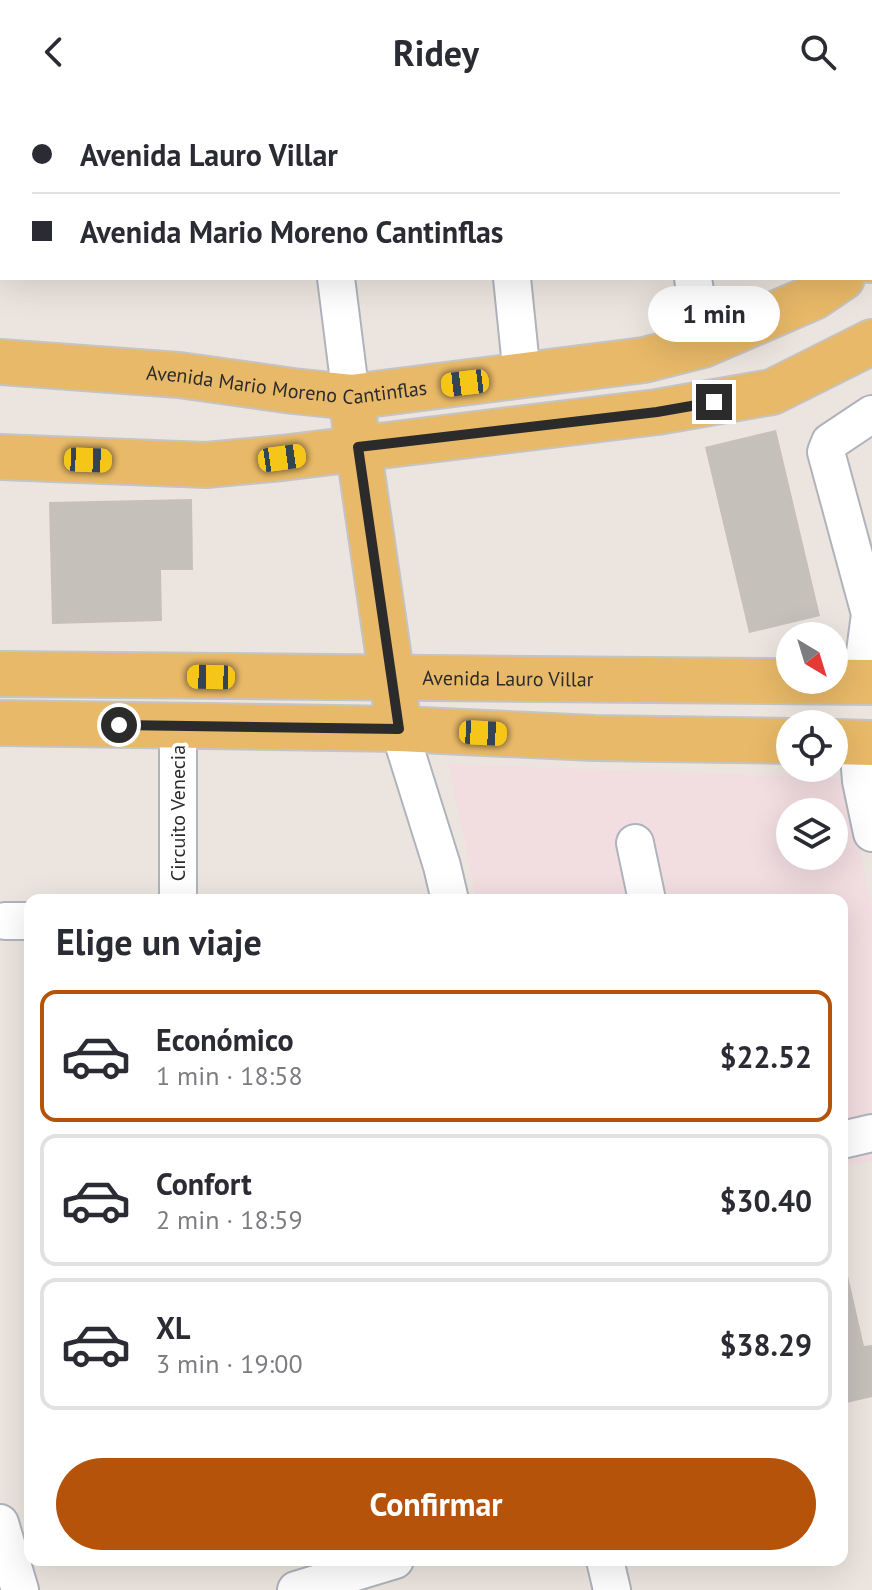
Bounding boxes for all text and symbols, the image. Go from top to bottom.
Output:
text: Ridey [393,29,479,76]
icon: back [32,30,76,74]
icon: search [796,30,840,74]
text: Avenida Lauro Villar [80,135,338,174]
text: Avenida Mario Moreno Cantinflas [80,212,504,251]
callout: 1 min [648,286,780,342]
text: 1 min [682,297,746,330]
street label: Avenida Mario Moreno Cantinflas [145,360,428,410]
car [440,368,490,398]
route end [696,384,732,420]
car [257,443,307,473]
car [64,447,112,473]
north arrow [776,622,848,694]
map controls [776,622,848,870]
car [187,665,235,689]
street label: Avenida Lauro Villar [422,665,594,692]
route start [101,707,137,743]
button: locate [776,710,848,782]
car [458,720,508,746]
street label: Circuito Venecia [165,745,191,881]
button: layers [776,798,848,870]
text: Elige un viaje [56,918,262,965]
icon: car [60,1020,132,1092]
text: Económico [156,1020,294,1059]
text: $22.52 [720,1037,812,1076]
text: 1 min · 18:58 [156,1059,303,1092]
icon: car [60,1164,132,1236]
text: Confort [156,1164,252,1203]
text: $30.40 [720,1181,812,1220]
text: 2 min · 18:59 [156,1203,303,1236]
icon: car [60,1308,132,1380]
text: XL [156,1308,190,1347]
text: $38.29 [720,1325,812,1364]
text: 3 min · 19:00 [156,1347,303,1380]
button: Confirmar [56,1458,816,1550]

